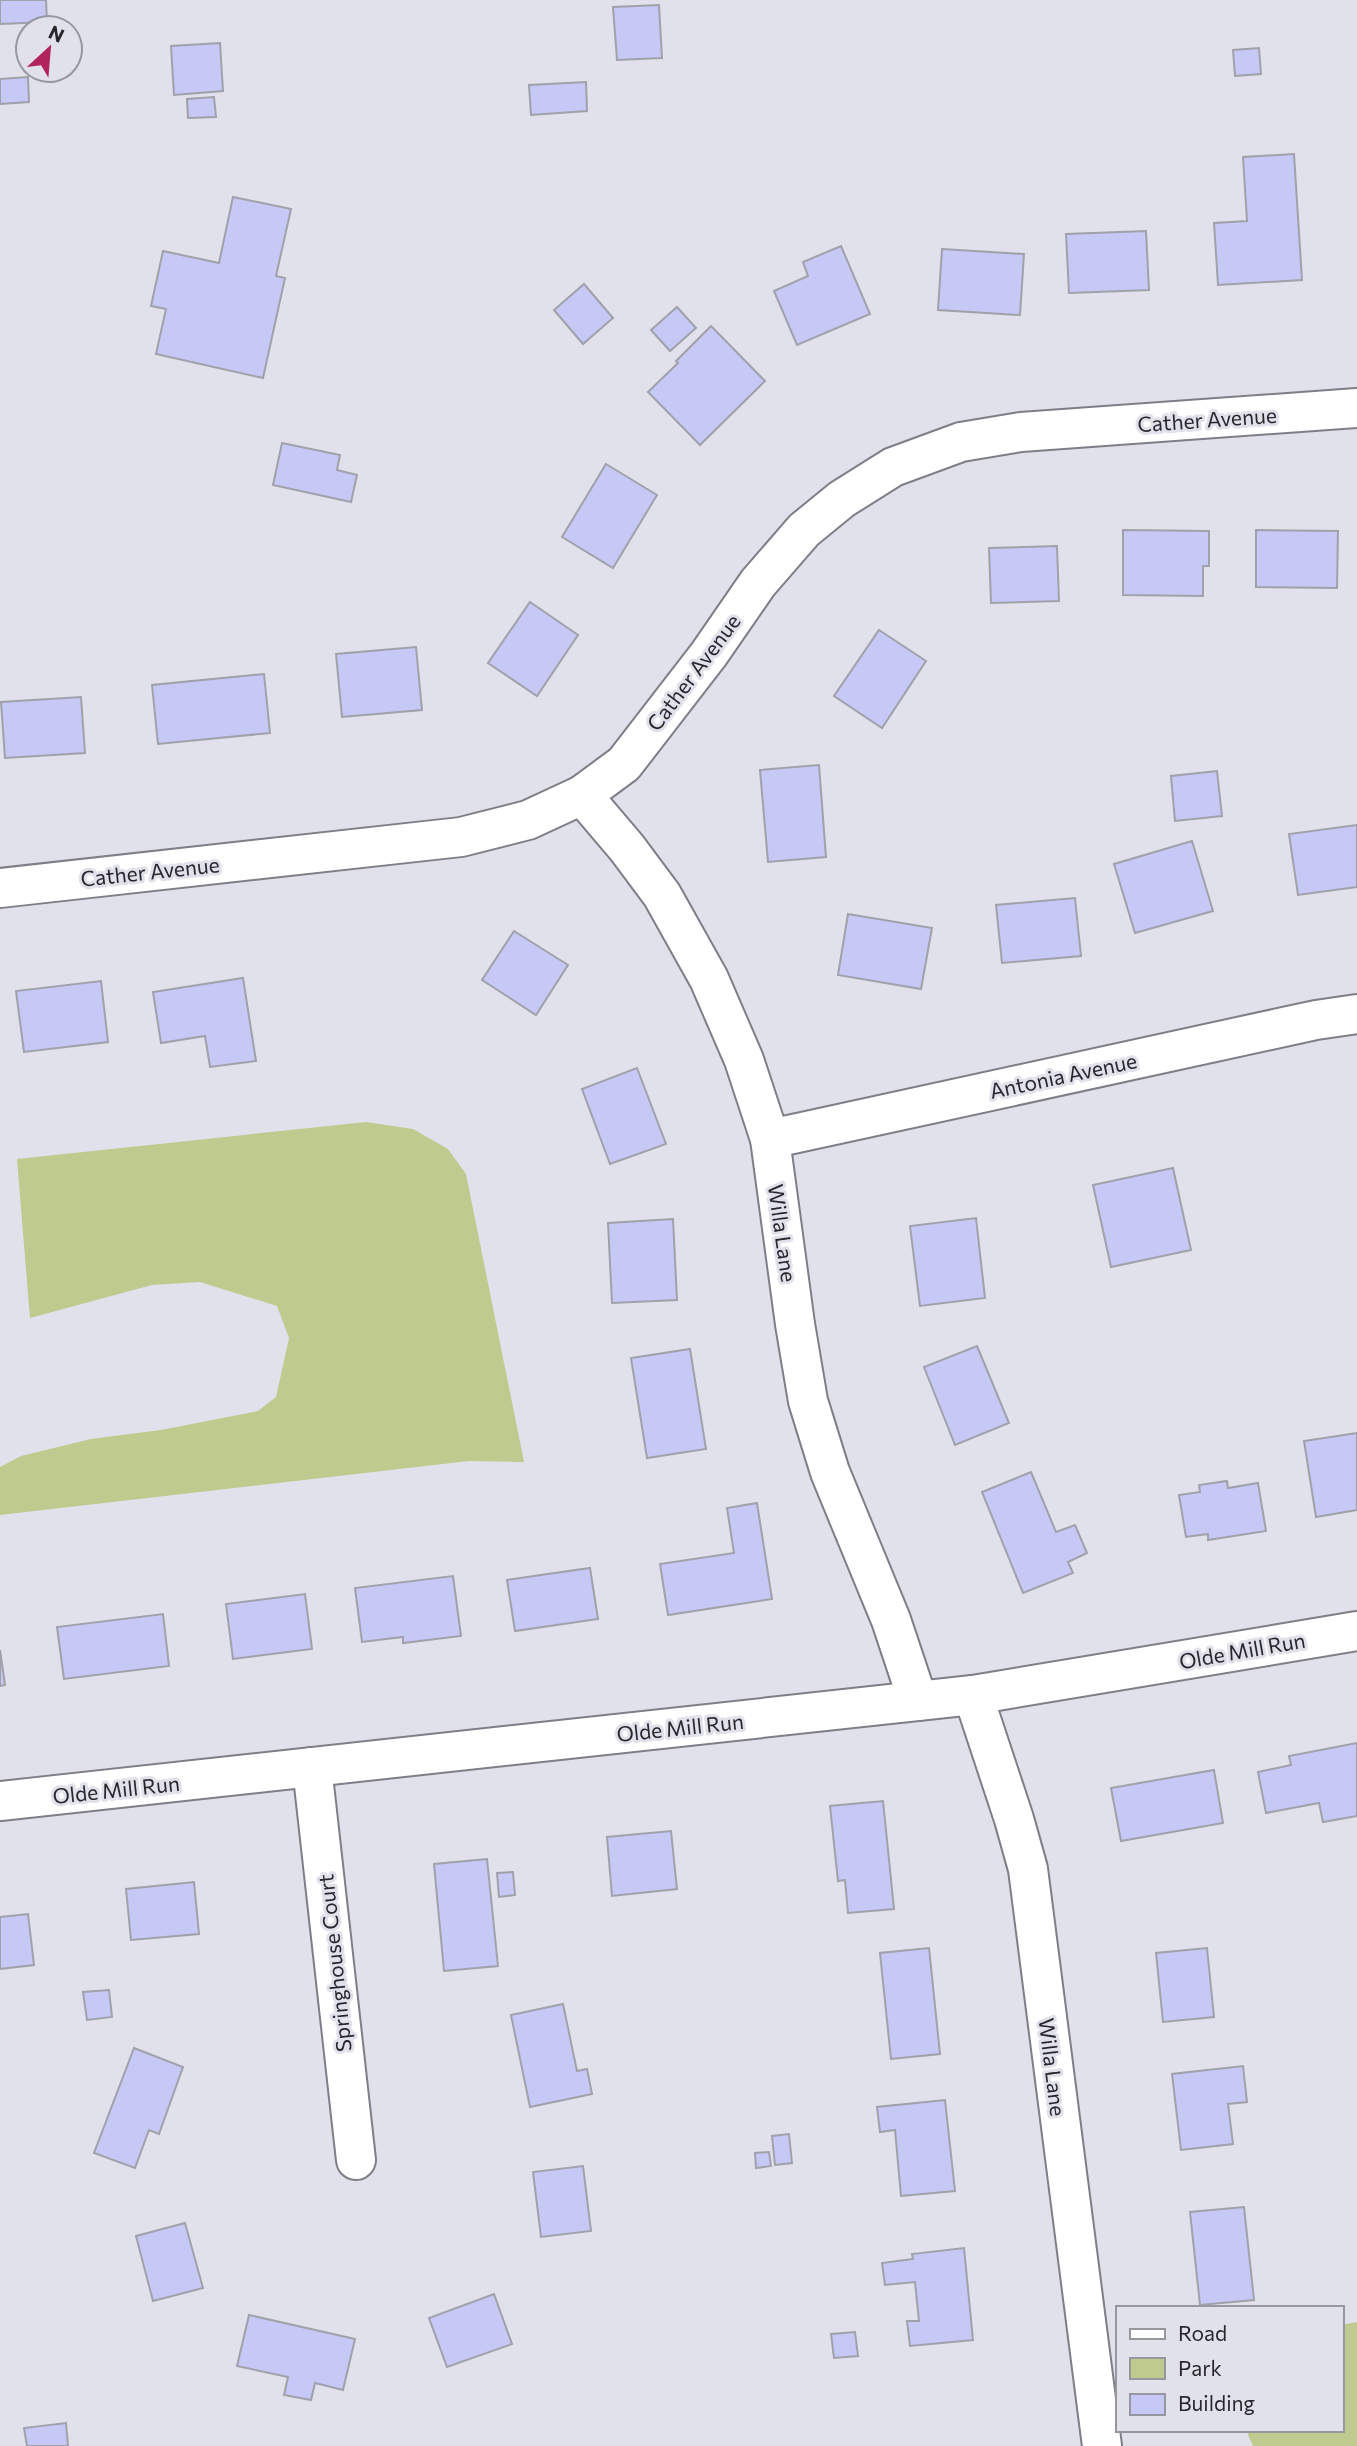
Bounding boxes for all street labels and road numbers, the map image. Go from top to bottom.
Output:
street label: Cather Avenue [1137,402,1277,436]
street label: Cather Avenue [641,609,745,735]
street label: Cather Avenue [79,851,221,891]
street label: Antonia Avenue [987,1047,1139,1103]
street label: Willa Lane [764,1182,802,1284]
street label: Olde Mill Run [1177,1627,1307,1673]
street label: Olde Mill Run [615,1708,745,1746]
street label: Olde Mill Run [51,1770,181,1808]
street label: Springhouse Court [312,1873,356,2053]
street label: Willa Lane [1035,2017,1071,2117]

